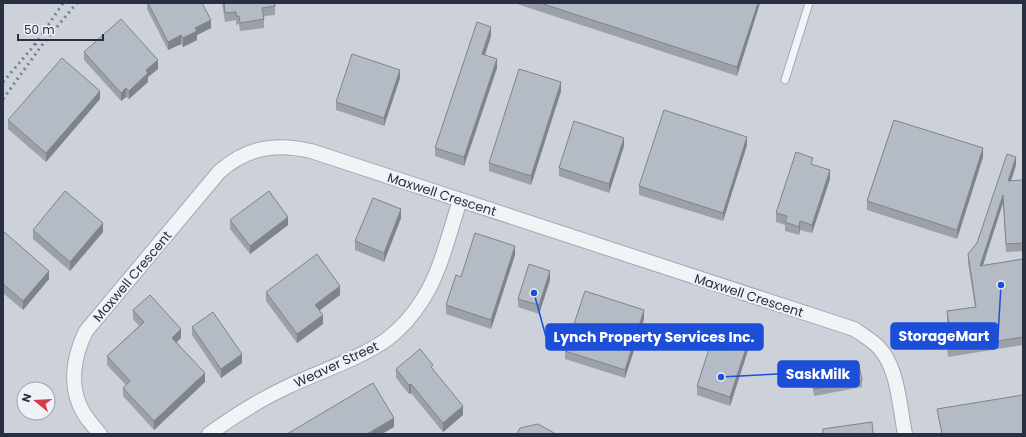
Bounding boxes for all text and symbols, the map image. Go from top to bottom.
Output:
scale bar [18,16,103,42]
text: 50 m [24,21,55,38]
street label: Maxwell Crescent [385,168,499,221]
street label: Maxwell Crescent [89,227,176,326]
street label: Maxwell Crescent [692,269,806,322]
callout: StorageMart [891,323,998,349]
callout: Lynch Property Services Inc. [546,324,763,350]
text: StorageMart [899,326,990,346]
text: Lynch Property Services Inc. [553,327,755,347]
street label: Weaver Street [291,336,382,392]
callout: SaskMilk [778,361,859,387]
text: SaskMilk [786,364,851,384]
north arrow [16,381,56,421]
text: N [18,391,35,404]

